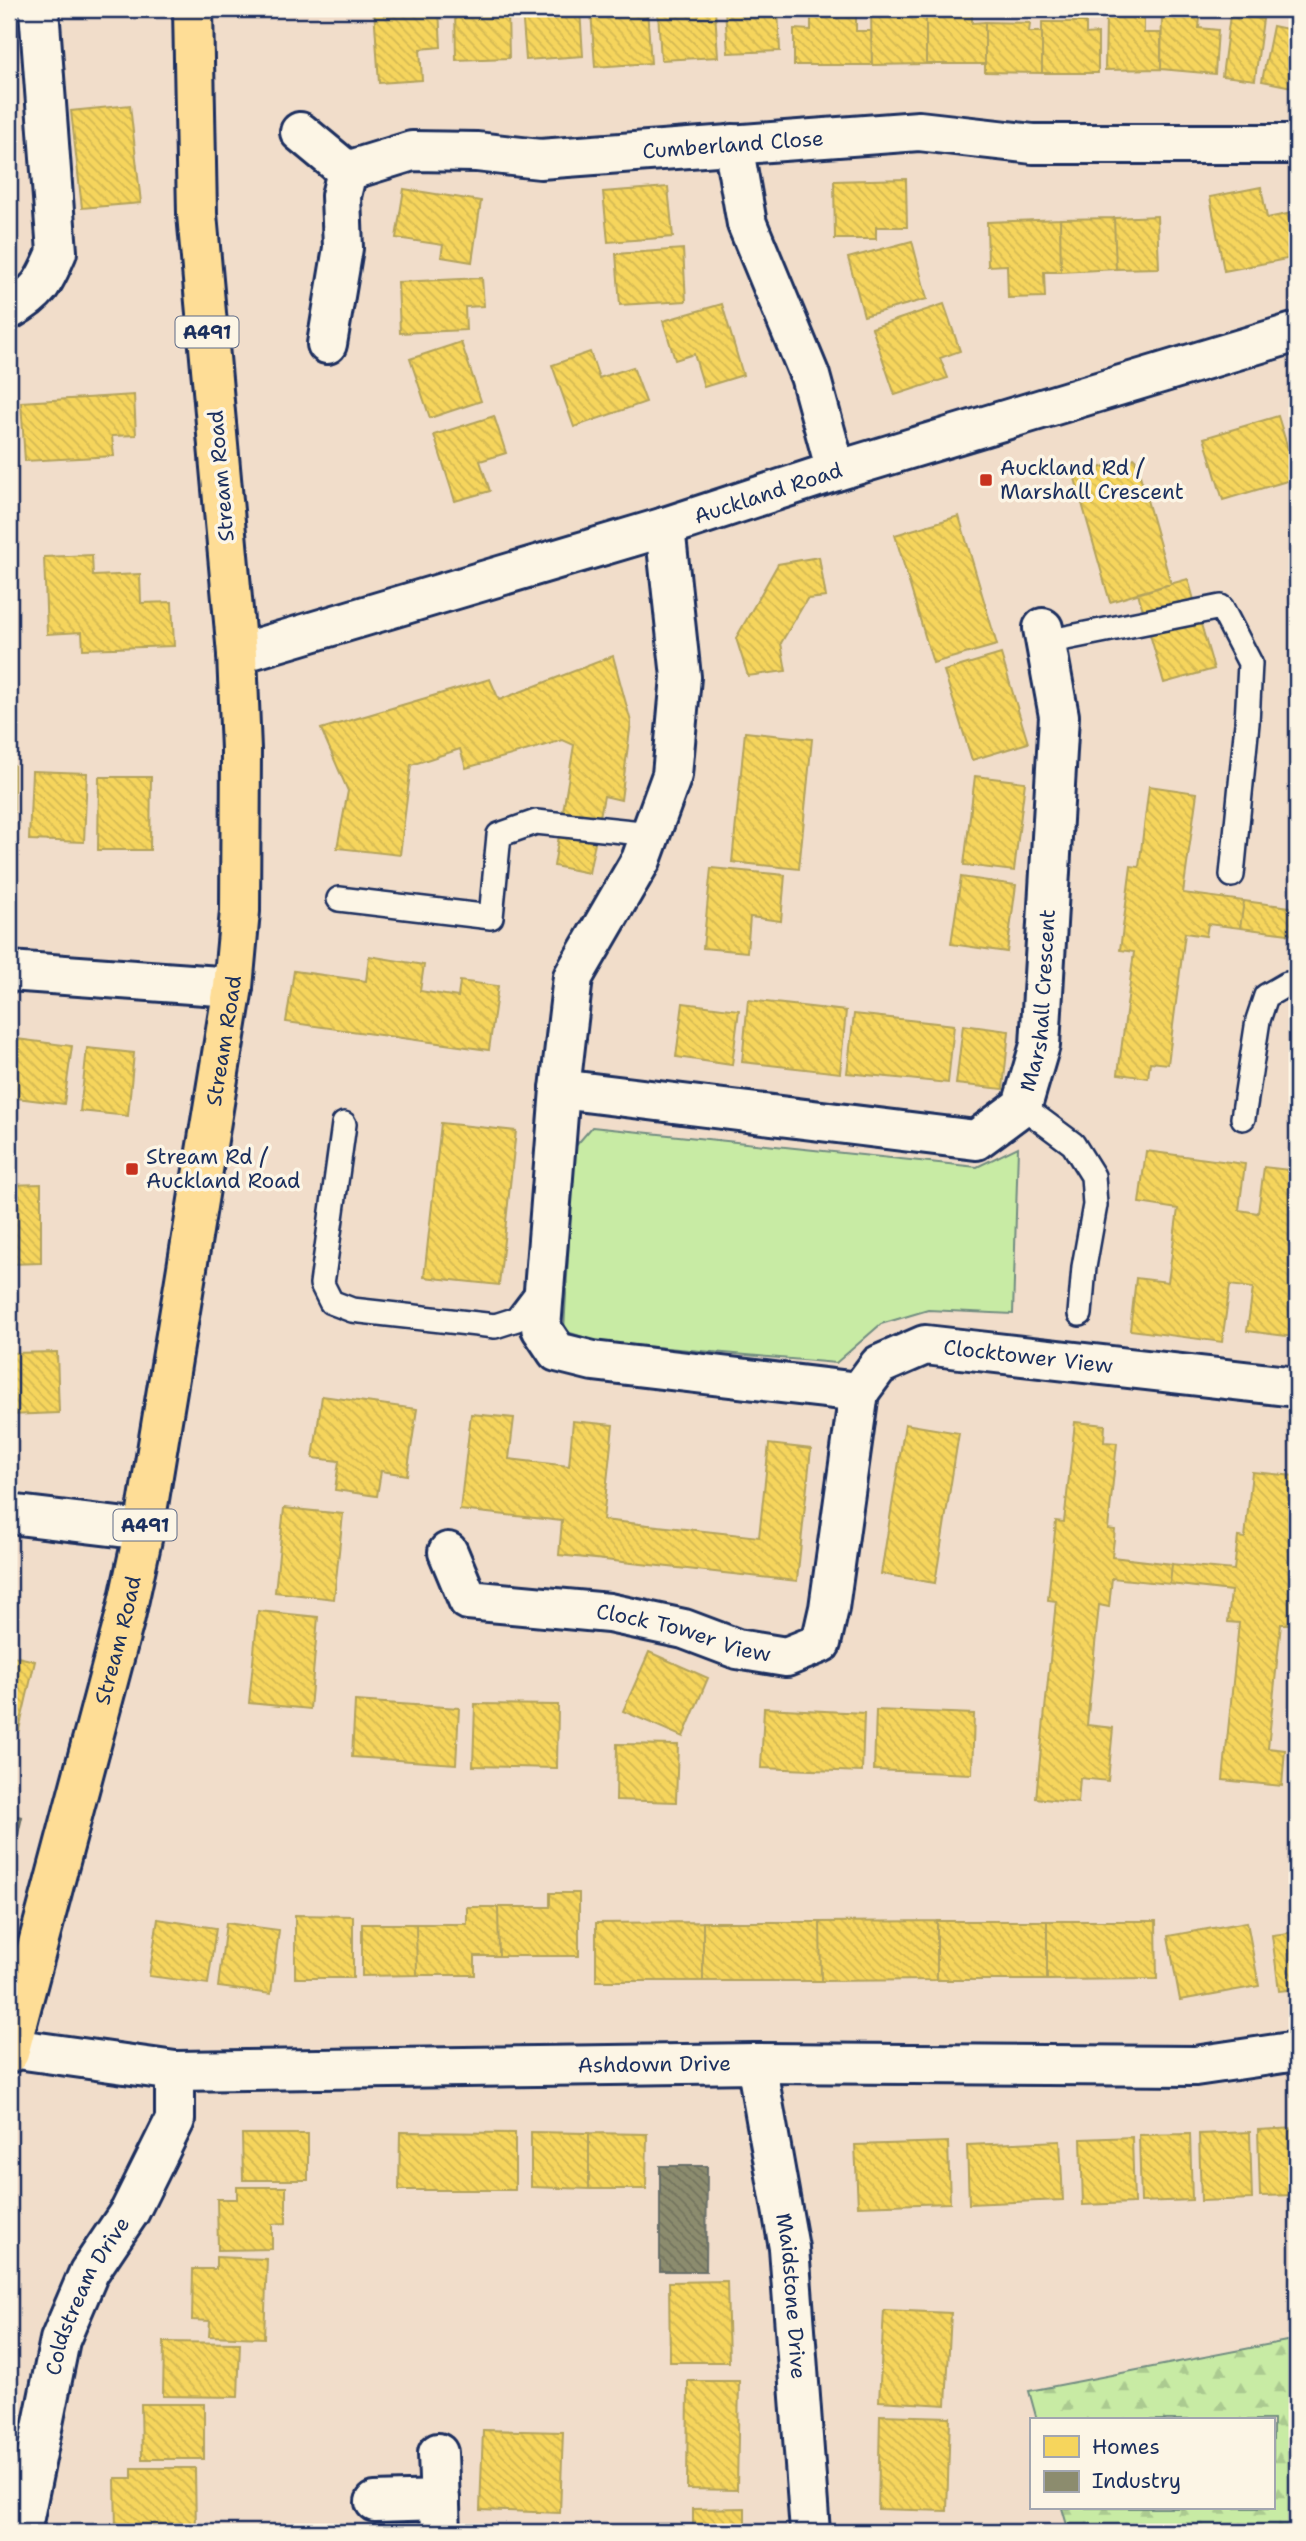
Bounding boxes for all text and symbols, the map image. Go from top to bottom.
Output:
street label: Cumberland Close [641,124,825,165]
road number: A491 [176,316,238,348]
street label: Stream Road [201,409,241,543]
place label: Auckland Rd / Marshall Crescent [1000,454,1184,506]
street label: Auckland Road [690,456,846,531]
marker: Auckland Rd / Marshall Crescent [978,472,994,488]
street label: Marshall Crescent [1013,908,1062,1095]
street label: Stream Road [200,974,248,1108]
place label: Stream Rd / Auckland Road [146,1143,300,1195]
marker: Stream Rd / Auckland Road [124,1161,140,1177]
street label: Clocktower View [942,1333,1115,1380]
road number: A491 [114,1510,176,1540]
street label: Stream Road [88,1573,148,1708]
street label: Clock Tower View [595,1598,773,1668]
street label: Ashdown Drive [577,2049,731,2079]
street label: Coldstream Drive [39,2211,136,2378]
street label: Maidstone Drive [769,2211,813,2380]
legend [1030,2418,1274,2510]
text: Homes [1092,2433,1160,2461]
text: Industry [1092,2467,1181,2495]

